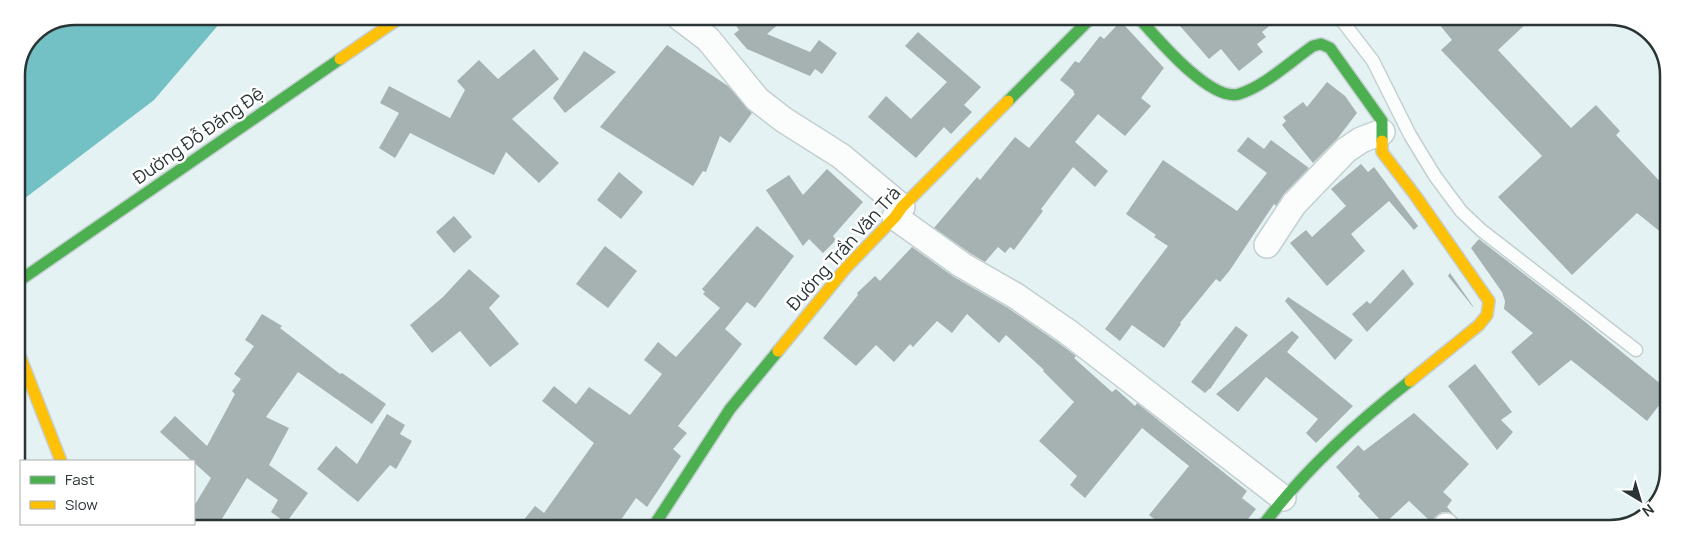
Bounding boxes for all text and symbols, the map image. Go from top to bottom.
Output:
street label: Đường Đỗ Đăng Đệ [128,81,268,189]
street label: Đường Trần Văn Trà [781,181,905,315]
legend [20,460,195,525]
text: Fast [65,469,94,490]
north arrow [1615,475,1665,525]
text: Slow [65,494,98,515]
text: N [1638,500,1658,521]

